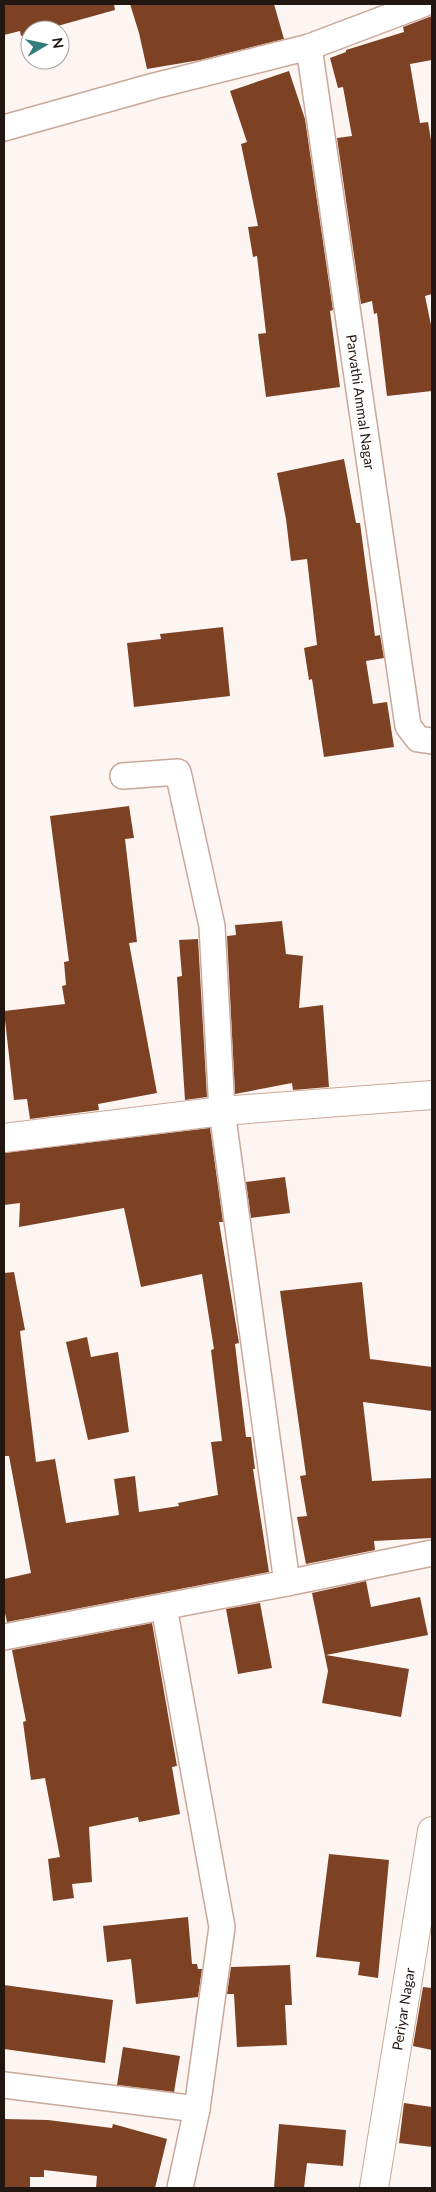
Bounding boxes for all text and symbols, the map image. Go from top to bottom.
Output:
north arrow [20,20,70,70]
text: N [49,36,68,50]
street label: Parvathi Ammal Nagar [343,333,379,471]
street label: Periyar Nagar [388,1967,418,2051]

